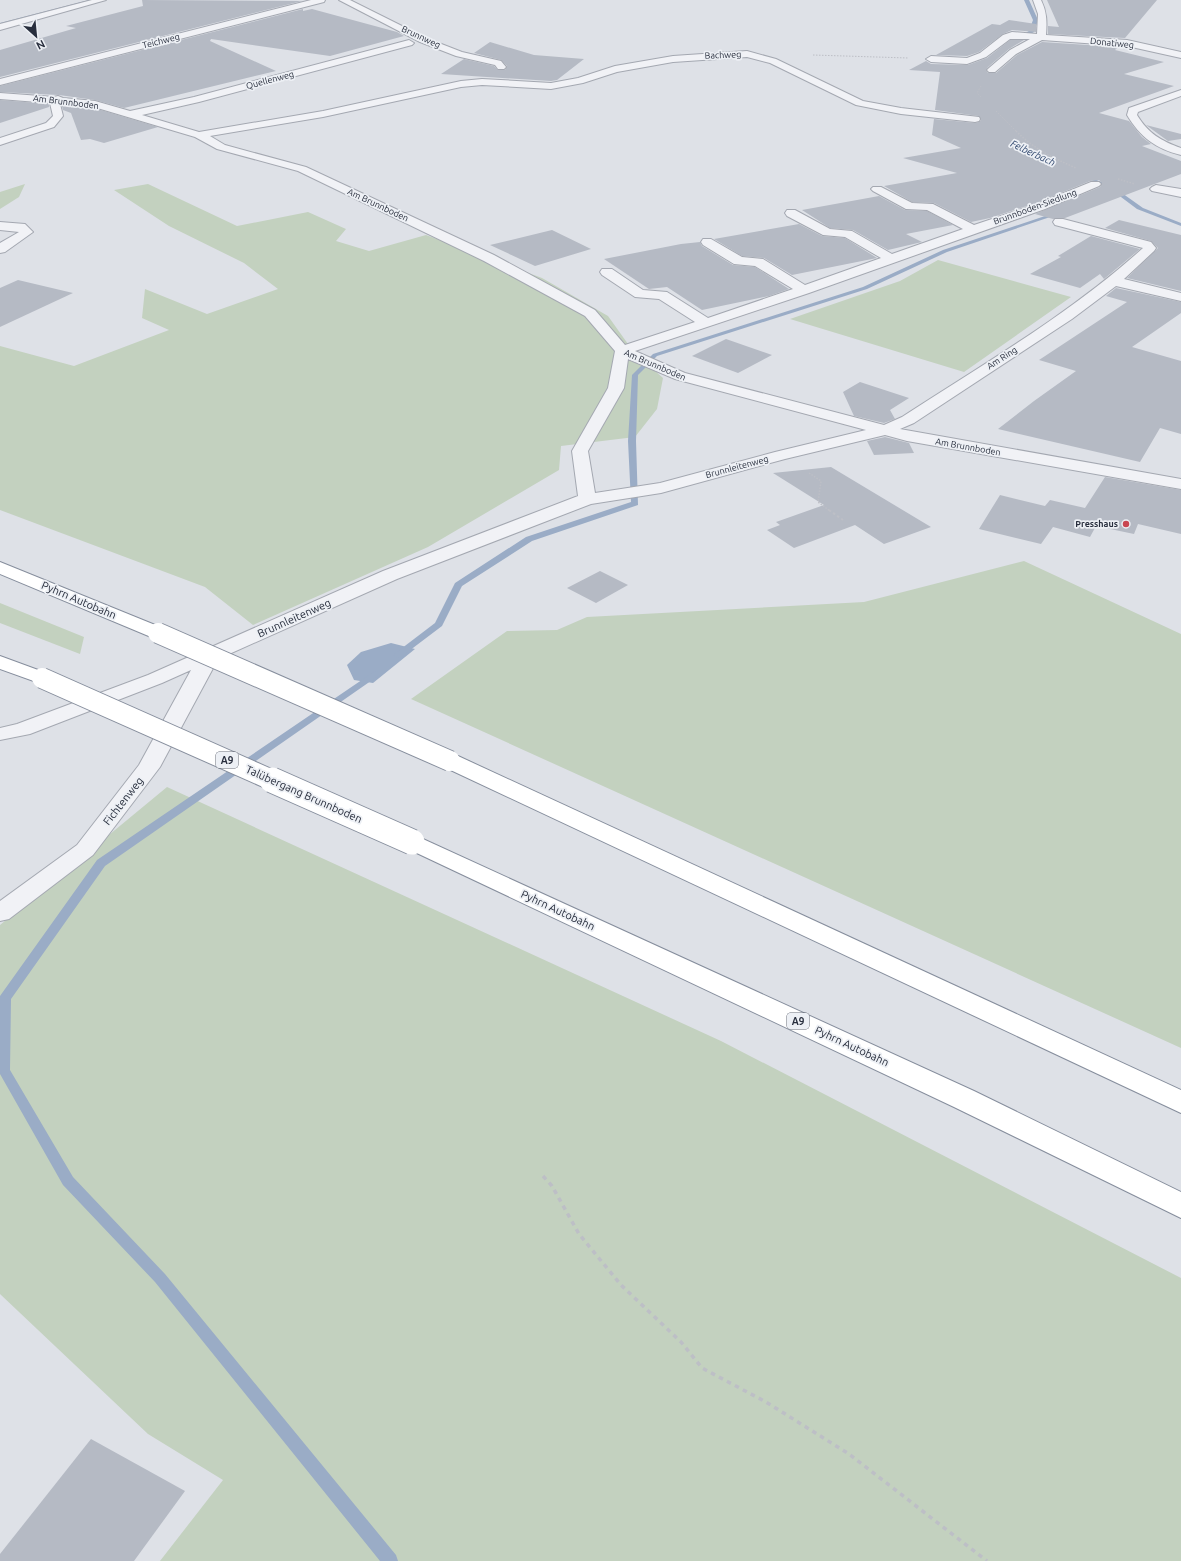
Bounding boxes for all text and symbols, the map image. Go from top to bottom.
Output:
north arrow [16,16,56,56]
street label: Brunnweg [400,24,442,50]
street label: Teichweg [141,32,181,50]
street label: Donatiweg [1089,36,1135,50]
text: N [34,38,47,52]
street label: Bachweg [704,49,742,61]
street label: Quellenweg [245,69,295,91]
street label: Am Brunnboden [33,93,99,111]
water label: Felberbach [1009,138,1057,168]
street label: Am Brunnboden [346,186,410,224]
street label: Brunnboden-Siedlung [992,187,1078,227]
street label: Am Ring [985,345,1019,371]
street label: Am Brunnboden [623,347,687,383]
street label: Am Brunnboden [935,436,1001,458]
street label: Brunnleitenweg [704,454,770,480]
place label: Presshaus [1075,519,1118,529]
marker: Presshaus [1121,519,1131,529]
street label: Pyhrn Autobahn [40,579,118,621]
street label: Brunnleitenweg [255,596,333,640]
road number: A9 [216,752,238,768]
street label: Talübergang Brunnboden [244,763,364,825]
street label: Fichtenweg [101,775,145,827]
street label: Pyhrn Autobahn [519,888,597,932]
road number: A9 [787,1013,809,1029]
street label: Pyhrn Autobahn [813,1024,891,1068]

